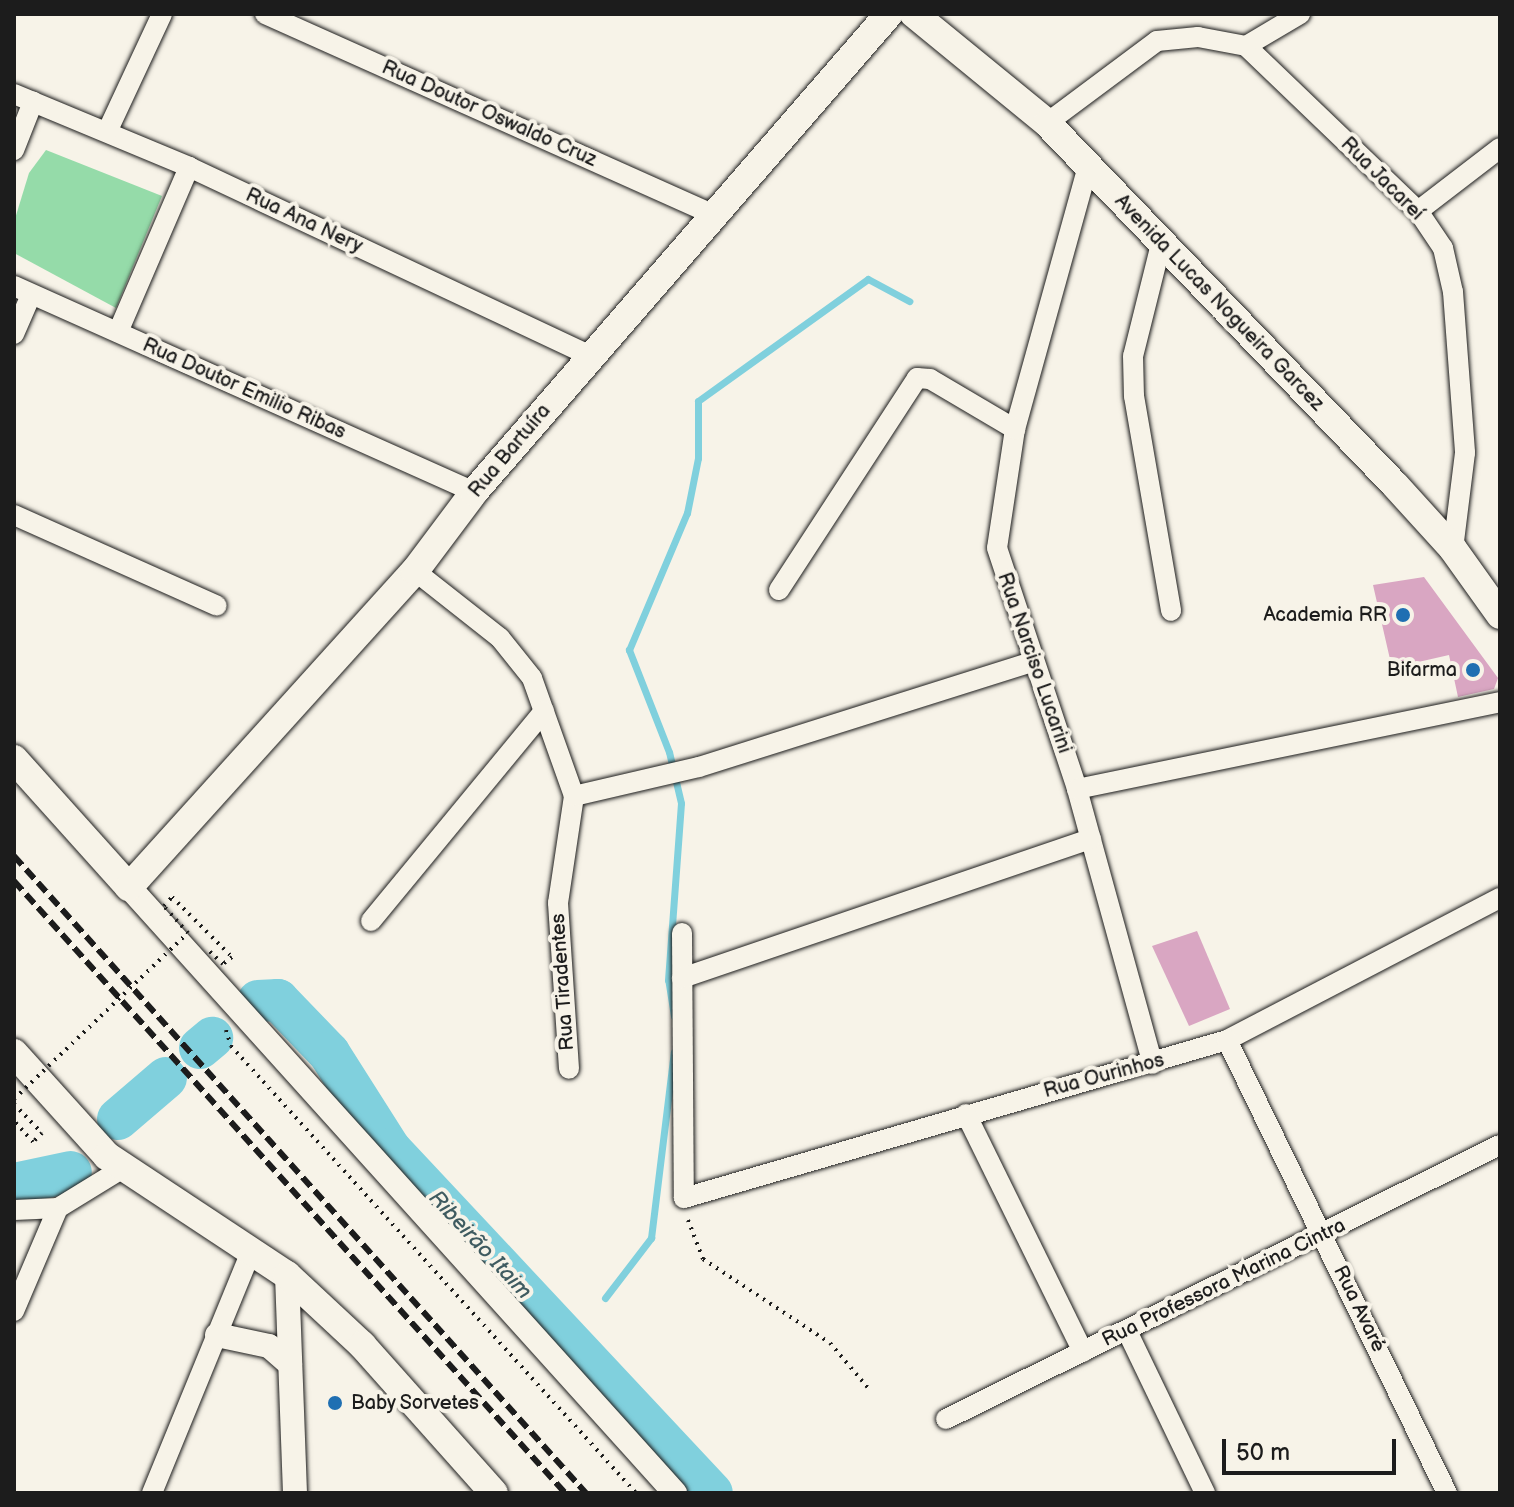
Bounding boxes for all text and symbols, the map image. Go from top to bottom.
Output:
street label: Rua Doutor Oswaldo Cruz [378,56,600,172]
street label: Rua Jacareí [1335,132,1429,226]
street label: Rua Ana Nery [242,183,366,259]
street label: Avenida Lucas Nogueira Garcez [1109,190,1329,416]
street label: Rua Doutor Emilio Ribas [139,333,349,445]
street label: Rua Bartuíra [464,399,556,503]
street label: Rua Narciso Lucarini [992,569,1076,757]
place label: Academia RR [1264,603,1387,627]
marker: Academia RR [1394,606,1412,624]
place label: Bifarma [1387,658,1457,682]
marker: Bifarma [1464,661,1482,679]
street label: Rua Tiradentes [546,912,580,1052]
street label: Rua Ourinhos [1041,1048,1167,1104]
water label: Ribeirão Itaim [423,1185,537,1305]
street label: Rua Professora Marina Cintra [1098,1214,1350,1352]
street label: Rua Avaré [1328,1262,1390,1356]
place label: Baby Sorvetes [351,1391,481,1415]
marker: Baby Sorvetes [326,1394,344,1412]
scale bar [1226,1423,1400,1473]
text: 50 m [1236,1438,1290,1467]

